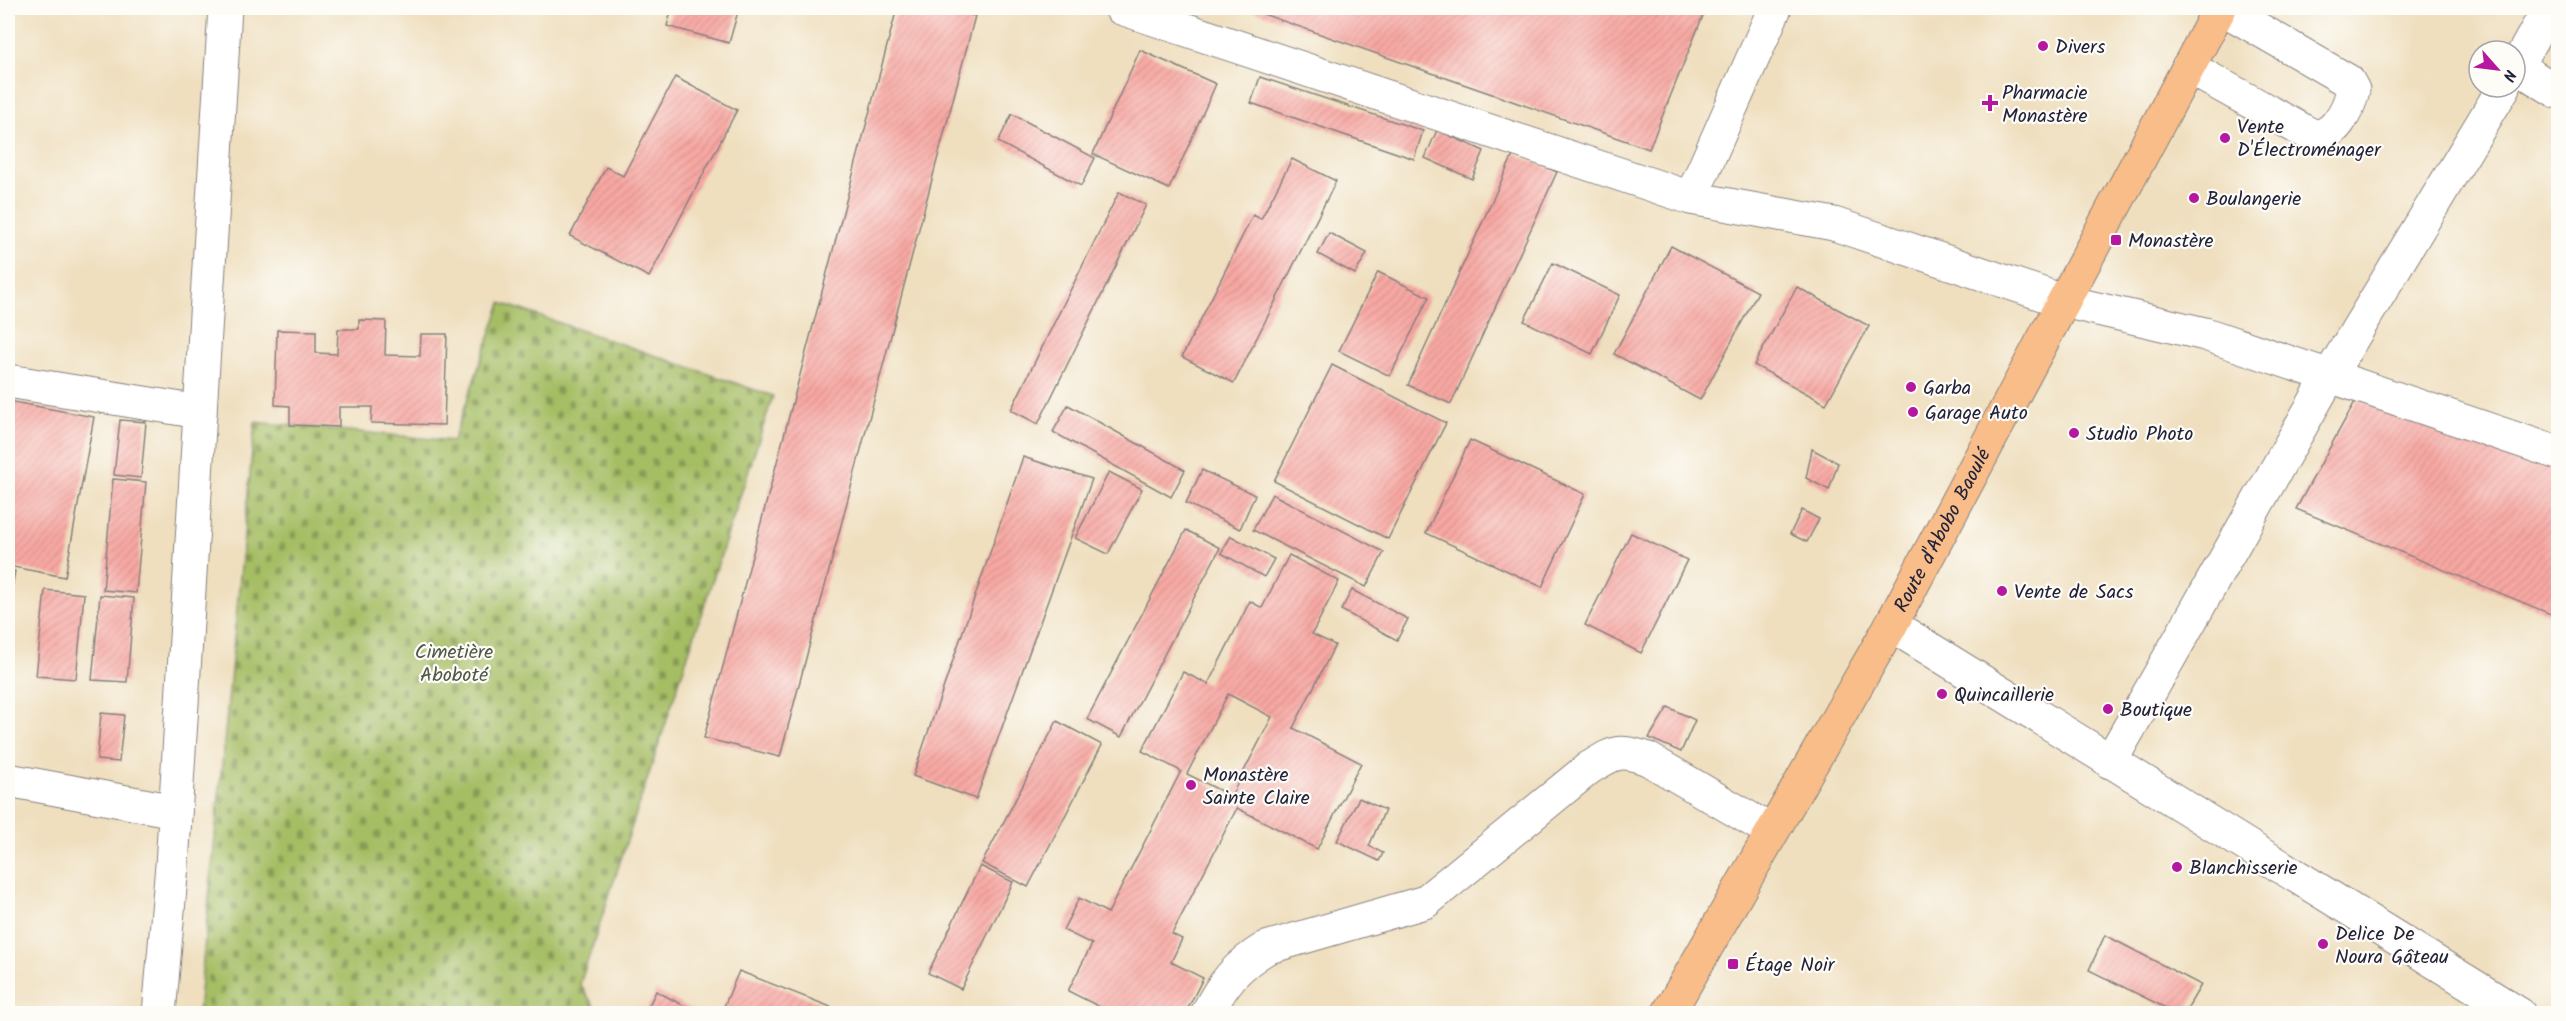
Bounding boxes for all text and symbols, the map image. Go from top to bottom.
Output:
place label: Divers [2055,32,2106,64]
marker: Divers [2036,39,2050,53]
north arrow [2467,39,2527,99]
text: N [2496,65,2522,86]
place label: Pharmacie Monastère [2002,78,2088,133]
marker: Pharmacie Monastère [1983,96,1997,110]
place label: Vente D'Électroménager [2237,112,2382,167]
marker: Vente D'Électroménager [2218,131,2232,145]
place label: Boulangerie [2206,184,2301,216]
marker: Boulangerie [2187,191,2201,205]
place label: Monastère [2128,226,2214,258]
marker: Monastère [2109,233,2123,247]
place label: Garba [1923,373,1971,405]
marker: Garba [1904,380,1918,394]
place label: Garage Auto [1925,398,2028,430]
marker: Garage Auto [1906,405,1920,419]
place label: Studio Photo [2086,419,2193,451]
marker: Studio Photo [2067,426,2081,440]
street label: Route d'Abobo Baoulé [1886,442,2001,619]
place label: Vente de Sacs [2014,577,2134,609]
marker: Vente de Sacs [1995,584,2009,598]
park label: Cimetière Aboboté [415,637,493,692]
place label: Quincaillerie [1954,680,2054,712]
marker: Quincaillerie [1935,687,1949,701]
place label: Boutique [2120,695,2192,727]
marker: Boutique [2101,702,2115,716]
place label: Monastère Sainte Claire [1203,760,1310,815]
marker: Monastère Sainte Claire [1184,778,1198,792]
place label: Blanchisserie [2189,853,2297,885]
marker: Blanchisserie [2170,860,2184,874]
place label: Delice De Noura Gâteau [2335,919,2449,974]
marker: Delice De Noura Gâteau [2316,937,2330,951]
place label: Étage Noir [1745,950,1836,982]
marker: Étage Noir [1726,957,1740,971]

